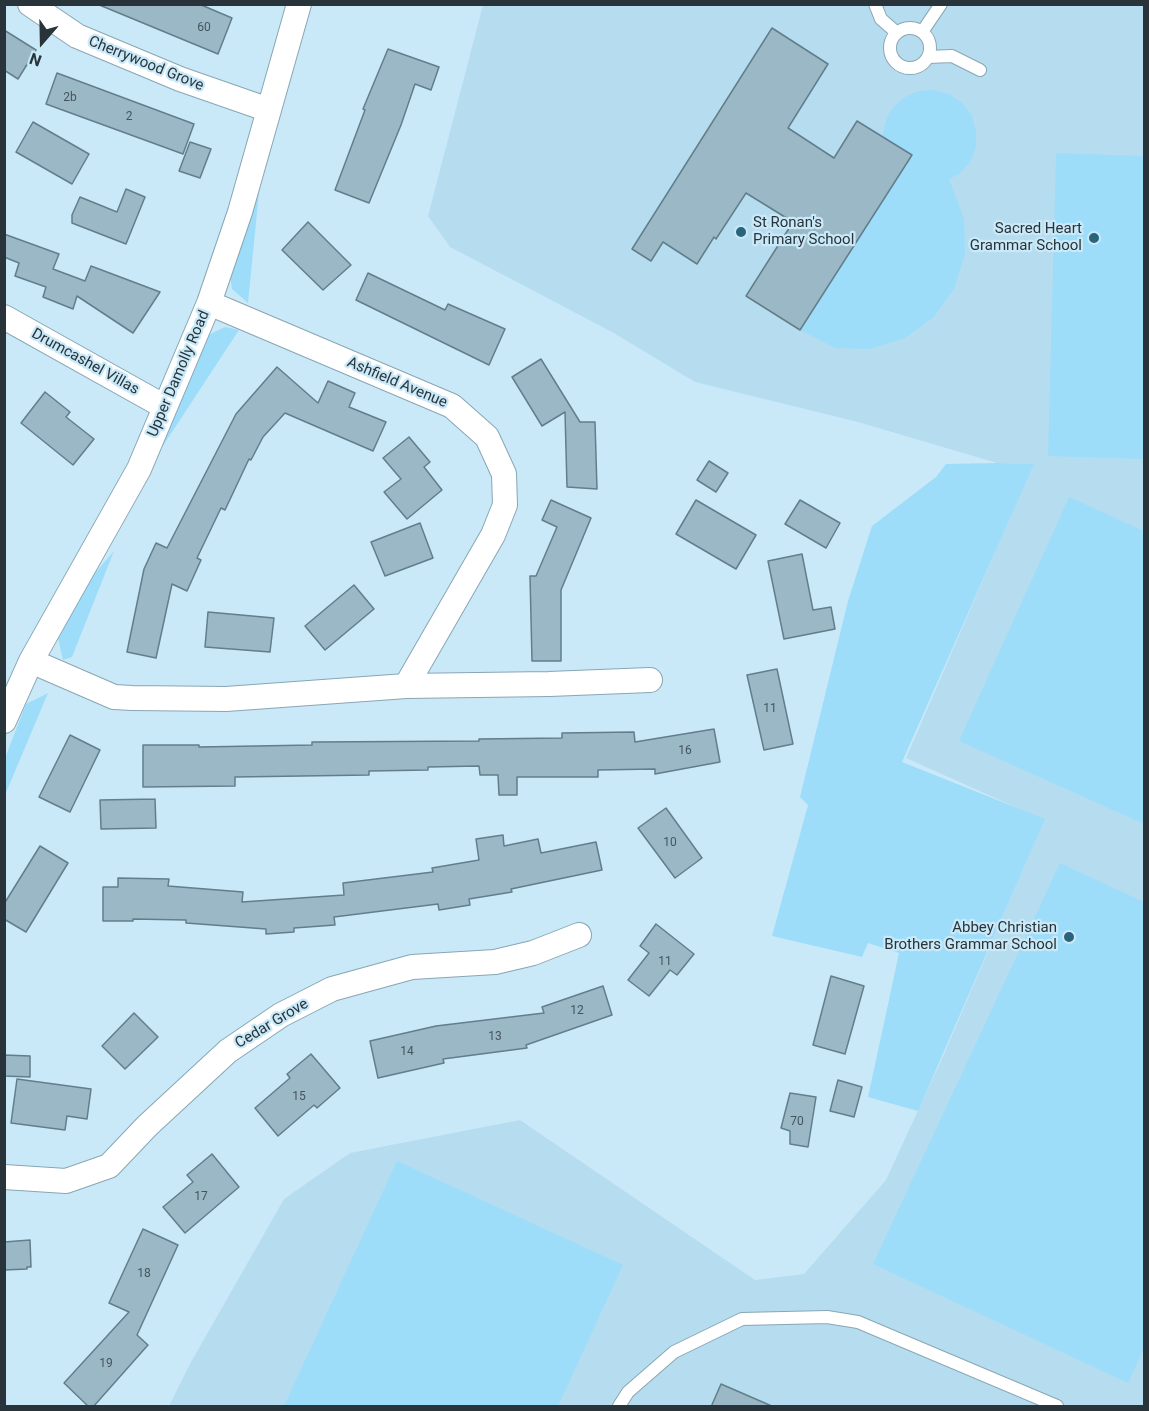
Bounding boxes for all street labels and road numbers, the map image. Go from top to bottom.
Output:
street label: Cherrywood Grove [86,33,206,95]
street label: Upper Damolly Road [144,308,214,440]
street label: Drumcashel Villas [28,325,142,399]
street label: Ashfield Avenue [344,354,450,412]
street label: Cedar Grove [232,995,312,1053]

